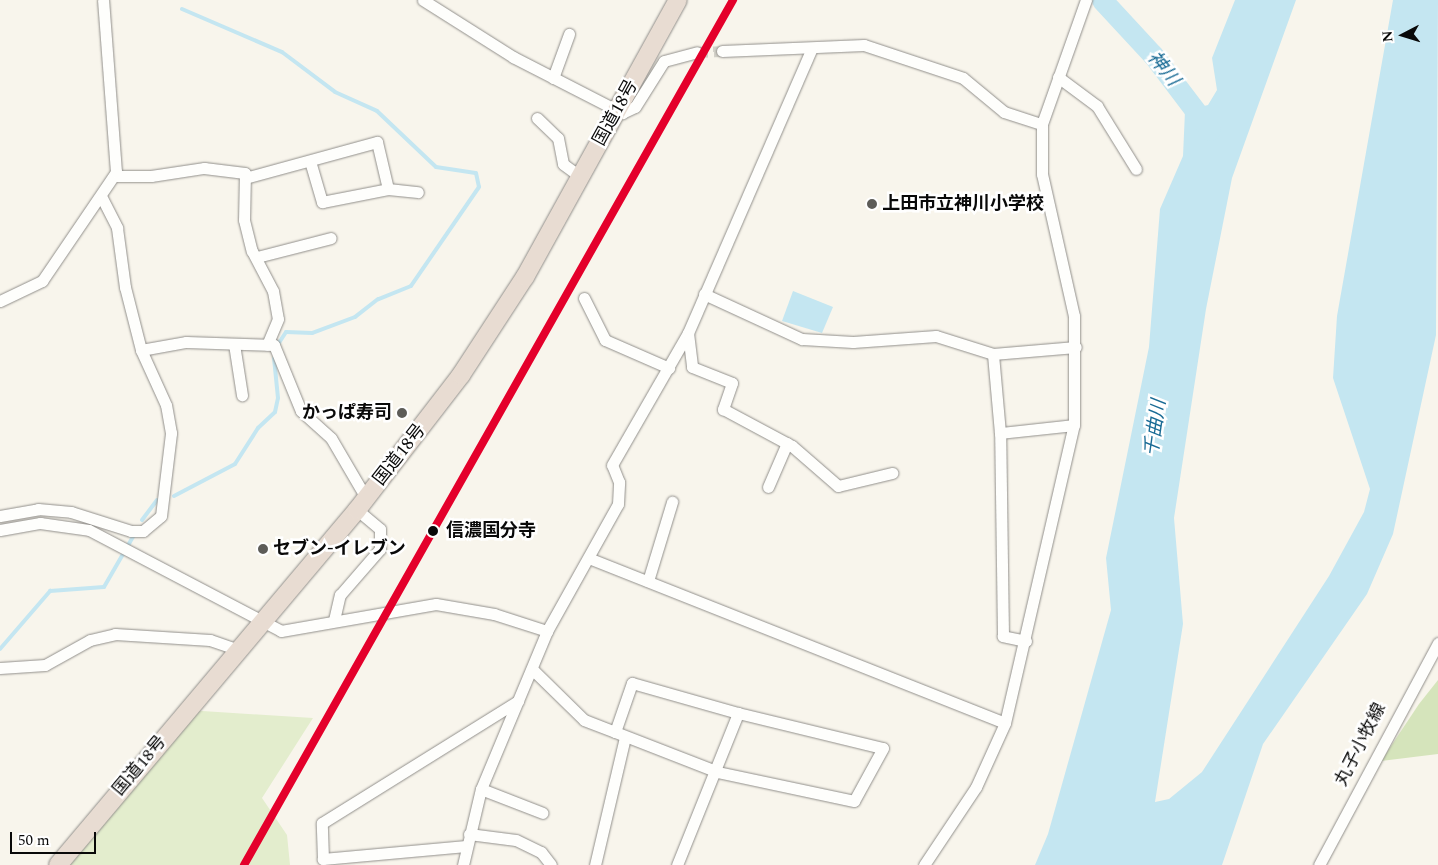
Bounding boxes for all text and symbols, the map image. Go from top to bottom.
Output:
north arrow [1378,10,1428,60]
text: N [1377,30,1399,43]
water label: 神川 [1142,47,1184,91]
street label: 国道18号 [589,76,643,150]
place label: 上田市立神川小学校 [882,193,1044,215]
marker: 上田市立神川小学校 [866,198,878,210]
water label: 千曲川 [1141,398,1171,458]
place label: かっぱ寿司 [302,402,392,424]
marker: かっぱ寿司 [396,407,408,419]
street label: 国道18号 [369,420,431,490]
place label: 信濃国分寺 [446,520,536,542]
marker: 信濃国分寺 [424,522,442,540]
place label: セブン-イレブン [273,538,406,560]
marker: セブン-イレブン [257,543,269,555]
street label: 丸子小牧線 [1331,700,1391,790]
street label: 国道18号 [109,731,171,801]
scale bar [12,822,99,854]
text: 50 m [18,829,50,852]

